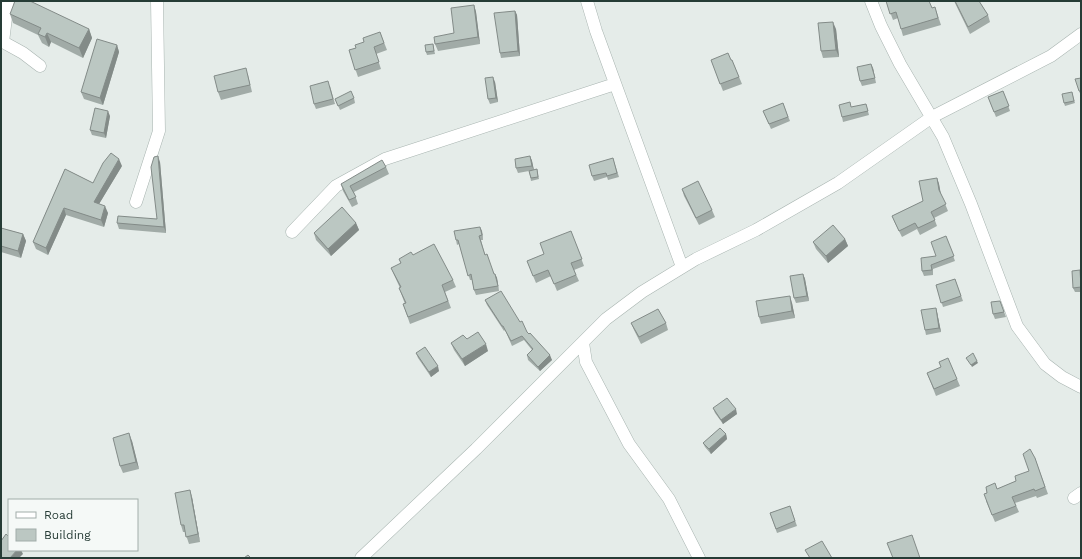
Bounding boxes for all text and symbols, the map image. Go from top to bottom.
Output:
legend [8,499,138,551]
text: Road [44,508,73,522]
text: Building [44,528,91,542]

